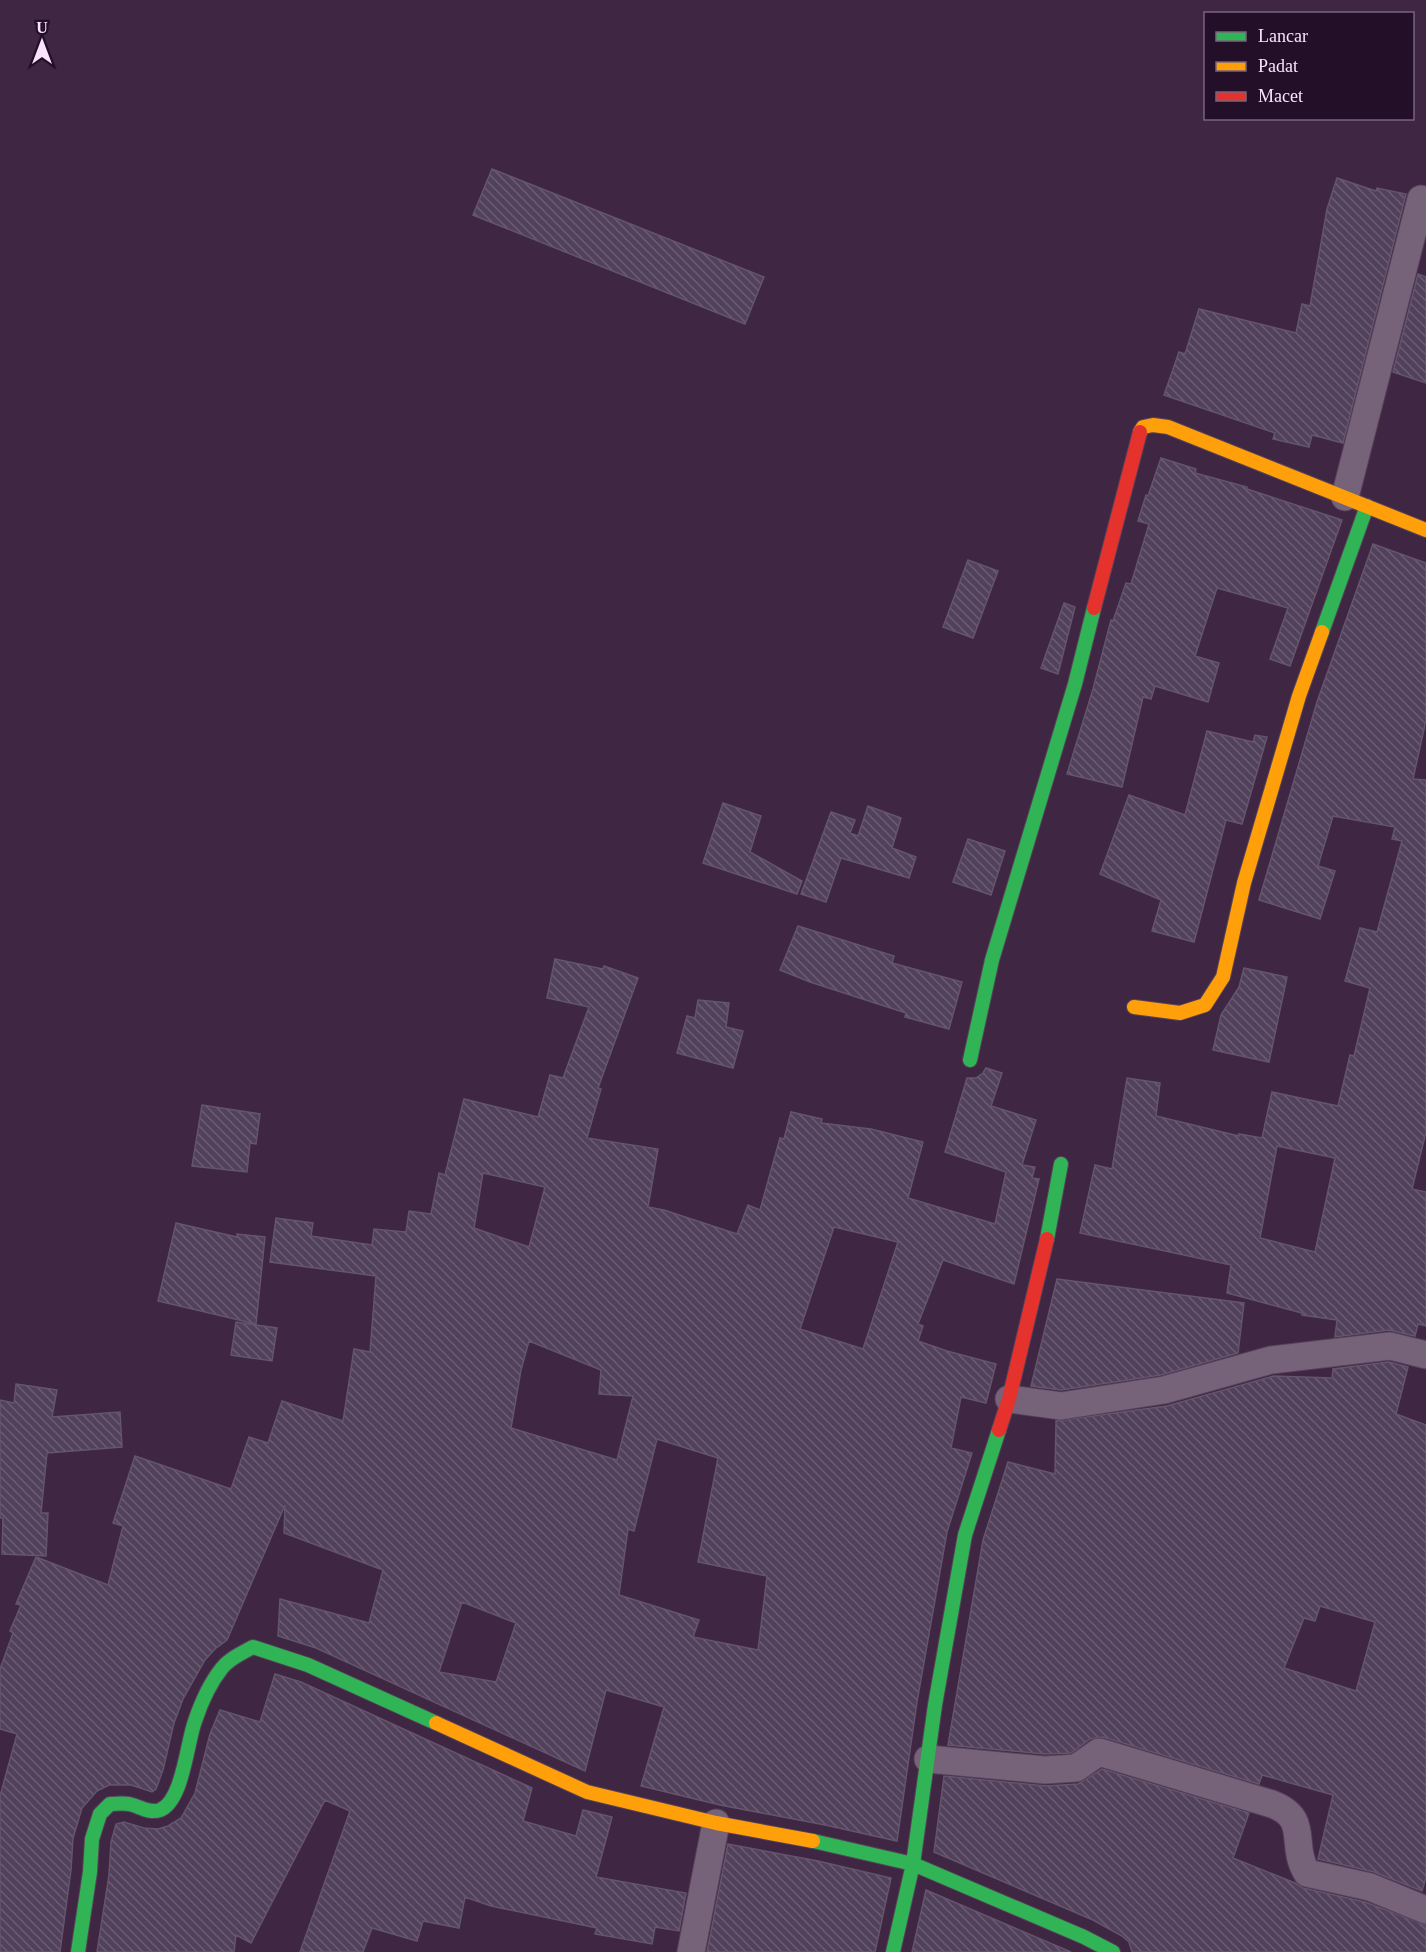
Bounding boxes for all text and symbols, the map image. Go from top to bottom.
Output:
north arrow [12,12,72,72]
legend [1204,12,1414,120]
text: U [36,19,48,36]
text: Lancar [1258,26,1308,46]
text: Padat [1258,56,1298,76]
text: Macet [1258,86,1303,106]

